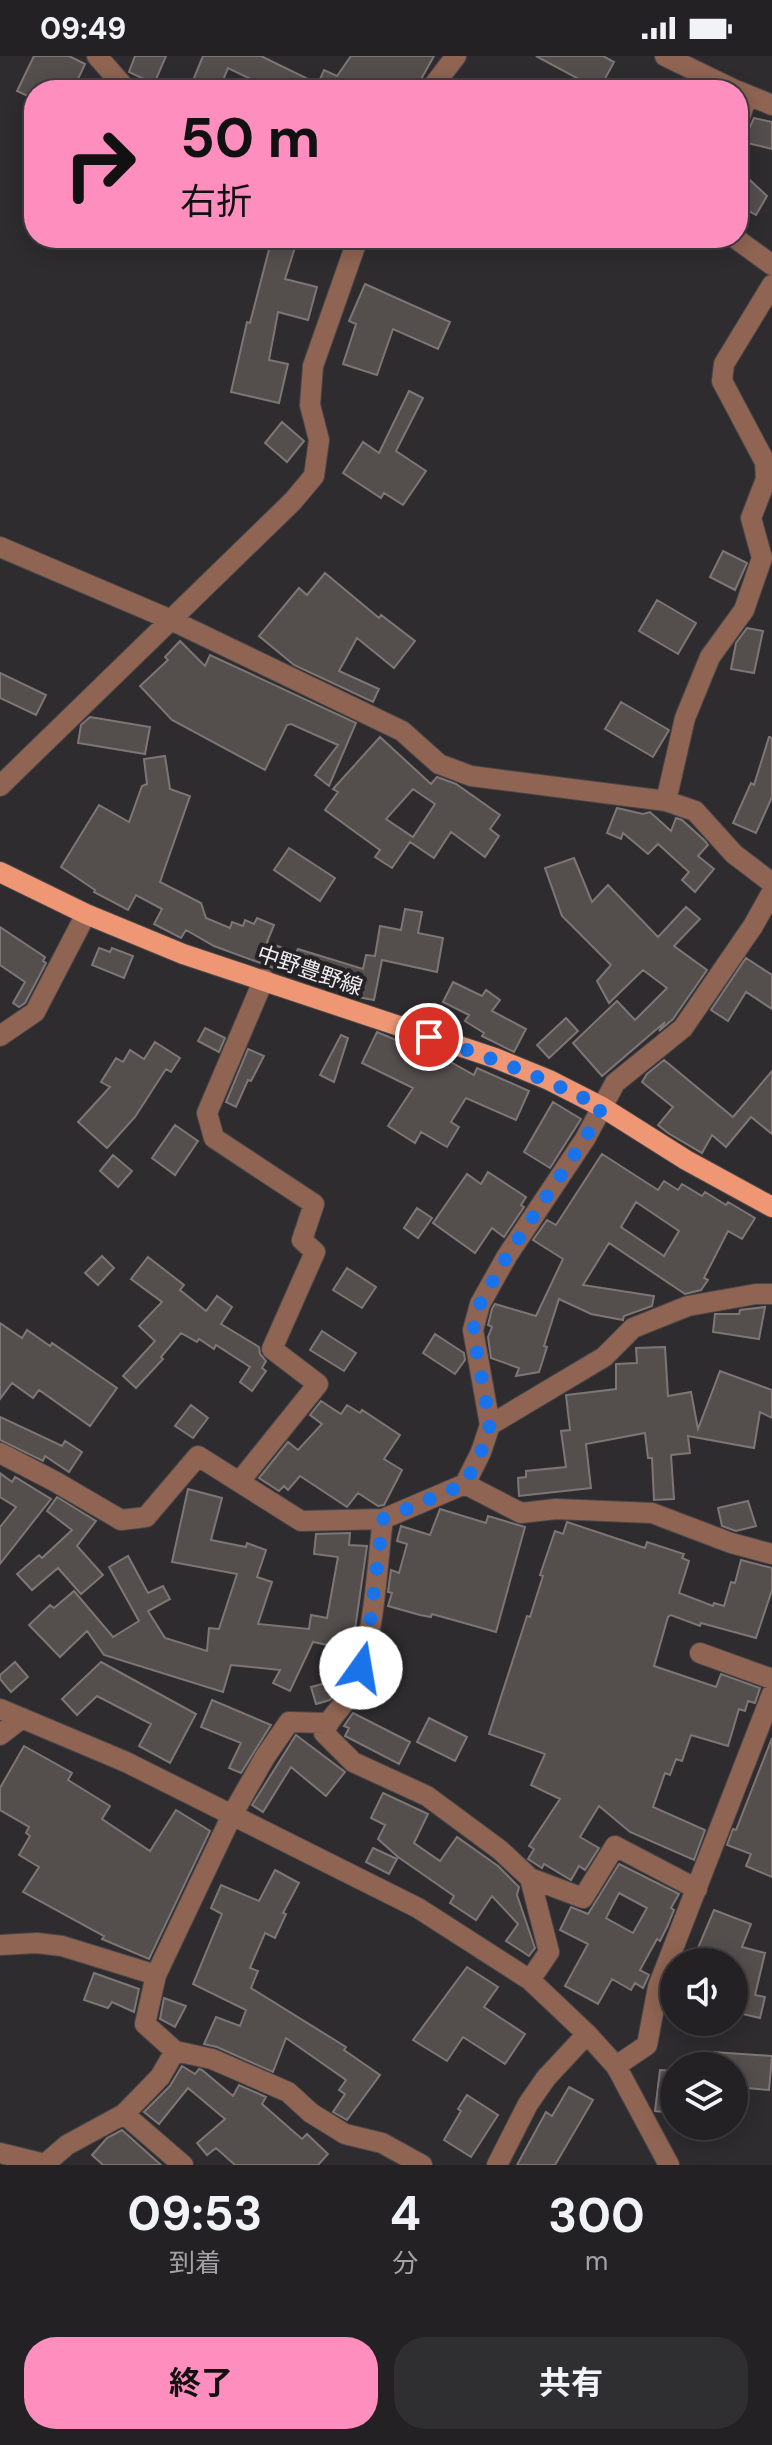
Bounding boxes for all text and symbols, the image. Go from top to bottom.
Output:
text: 09:49 [40,9,126,48]
text: 50 m [180,101,320,174]
icon: right [48,112,152,216]
text: 右折 [180,178,252,225]
street label: 中野豊野線 [253,939,367,1002]
pin [395,1003,463,1071]
icon: arrive [407,1015,451,1059]
position arrow [319,1626,403,1710]
map controls [660,1948,748,2140]
button: sound [660,1948,748,2036]
button: layers [660,2052,748,2140]
text: 09:53 [127,2182,263,2245]
text: 4 [390,2182,421,2245]
text: 300 [548,2184,645,2247]
text: m [585,2244,608,2278]
text: 到着 [169,2246,221,2280]
text: 分 [392,2246,418,2280]
button: 終了 [24,2337,378,2429]
button: 共有 [394,2337,748,2429]

